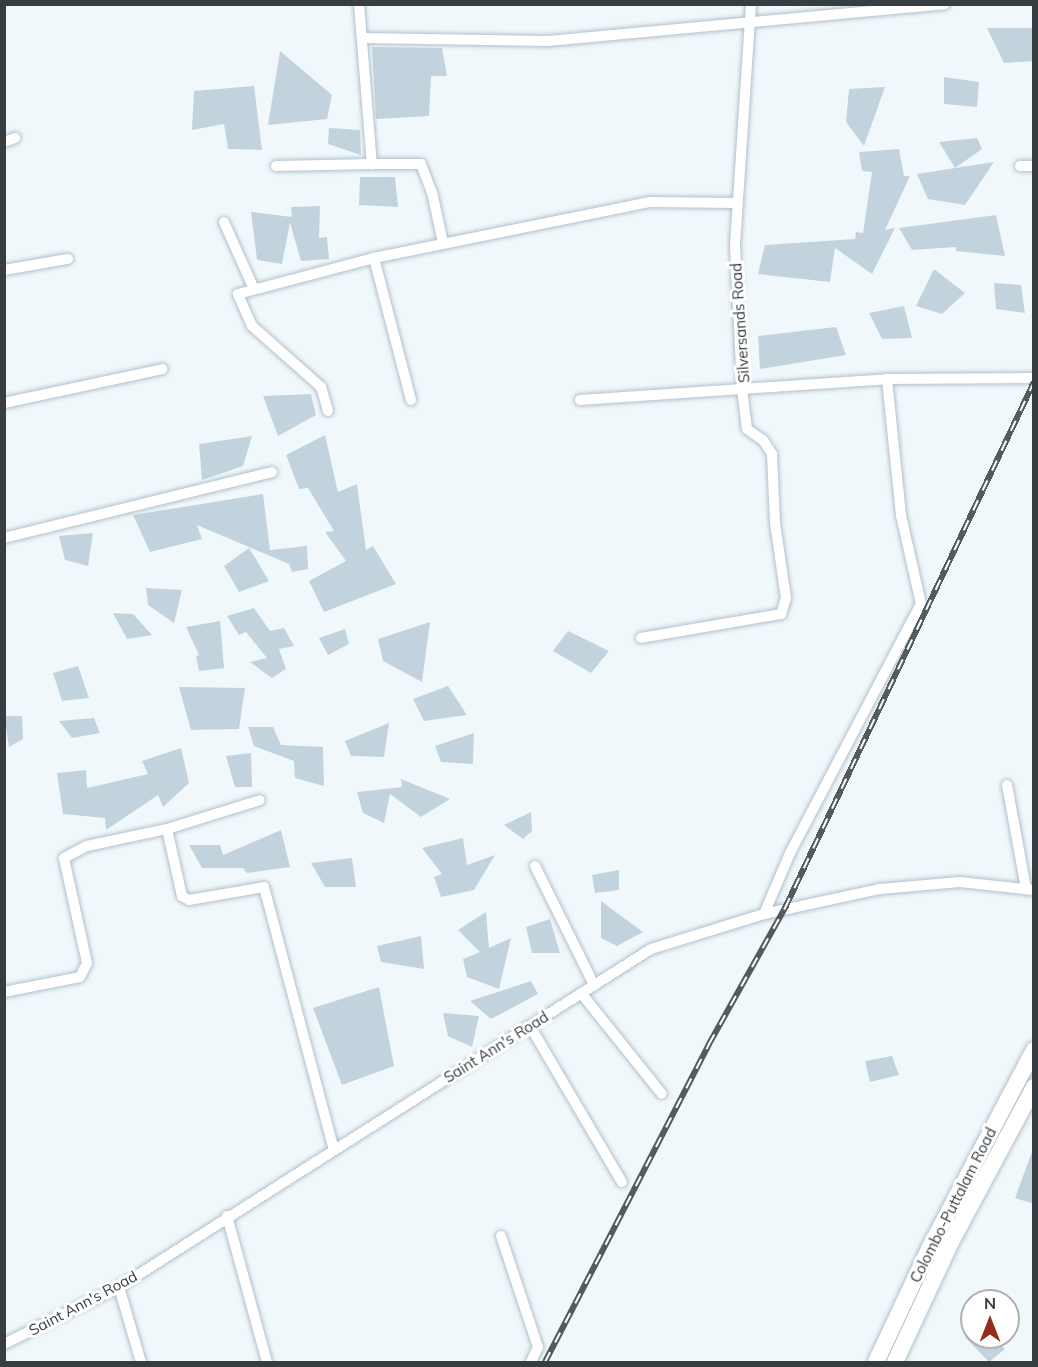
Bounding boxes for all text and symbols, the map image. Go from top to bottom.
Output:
street label: Silversands Road [727,262,753,384]
street label: Saint Ann's Road [440,1008,552,1086]
street label: Colombo-Puttalam Road [906,1124,1000,1286]
street label: Saint Ann's Road [26,1267,140,1339]
north arrow [960,1289,1020,1349]
text: N [984,1293,996,1313]

